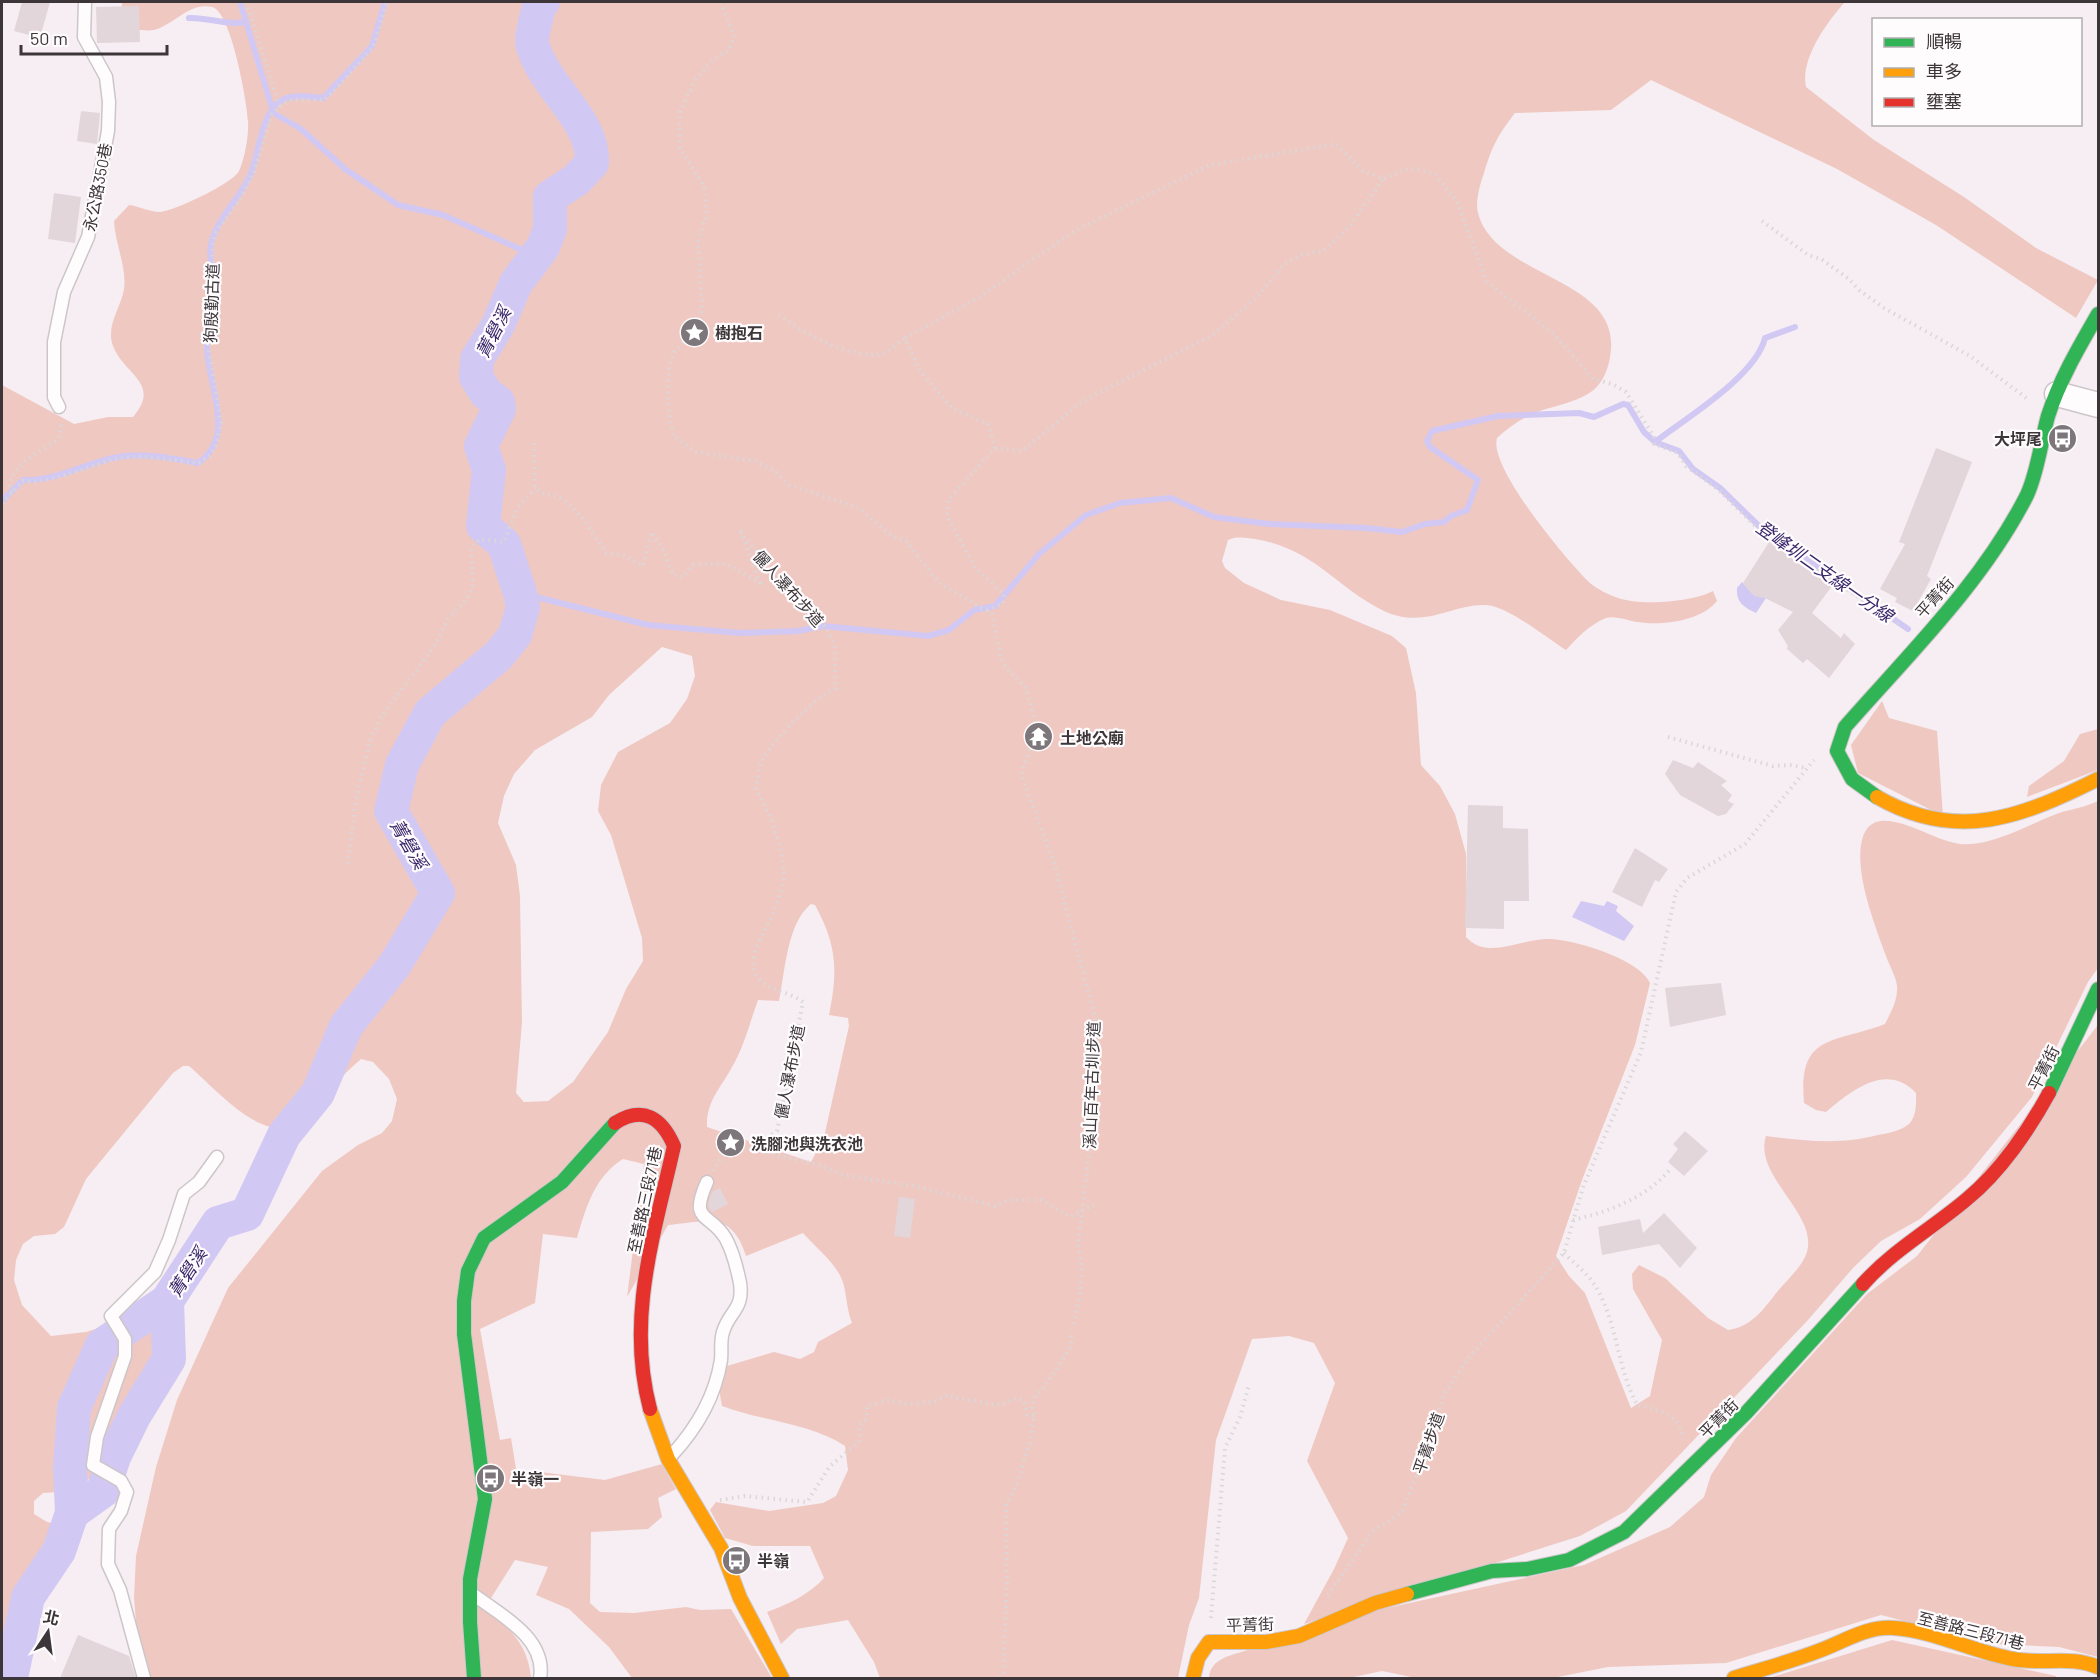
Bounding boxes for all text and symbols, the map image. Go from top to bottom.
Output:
scale bar [21,18,166,56]
legend [1872,18,2082,126]
text: 50 m [30,27,68,49]
text: 順暢 [1926,30,1962,52]
text: 車多 [1926,60,1962,82]
text: 壅塞 [1926,90,1962,112]
street label: 永公路350巷 [79,141,115,233]
street label: 狗殷勤古道 [200,263,222,343]
water label: 菁礐溪 [471,300,516,361]
place icon: 樹抱石 [678,316,710,348]
place label: 樹抱石 [715,323,763,342]
bus stop icon: 大坪尾 [2047,422,2079,454]
place label: 大坪尾 [1994,429,2042,448]
water label: 登峰圳二支線一分線 [1752,516,1899,628]
street label: 儷人瀑布步道 [750,546,828,630]
street label: 平菁街 [1911,573,1957,621]
temple icon: 土地公廟 [1023,721,1055,753]
place label: 土地公廟 [1060,728,1124,747]
water label: 菁礐溪 [386,815,434,875]
street label: 溪山百年古圳步道 [1079,1021,1103,1149]
street label: 儷人瀑布步道 [771,1023,807,1121]
street label: 平菁街 [2024,1042,2062,1094]
place icon: 洗腳池與洗衣池 [714,1127,746,1159]
place label: 洗腳池與洗衣池 [751,1134,863,1153]
street label: 至善路三段71巷 [623,1145,665,1255]
water label: 菁礐溪 [163,1241,213,1301]
street label: 平菁街 [1694,1394,1742,1442]
street label: 平菁步道 [1409,1410,1447,1476]
bus stop icon: 半嶺一 [474,1462,506,1494]
place label: 半嶺一 [511,1469,559,1488]
bus stop icon: 半嶺 [720,1544,752,1576]
place label: 半嶺 [757,1551,789,1570]
north arrow [18,1602,78,1662]
text: 北 [42,1606,61,1628]
street label: 至善路三段71巷 [1916,1608,2026,1652]
street label: 平菁街 [1226,1614,1274,1634]

